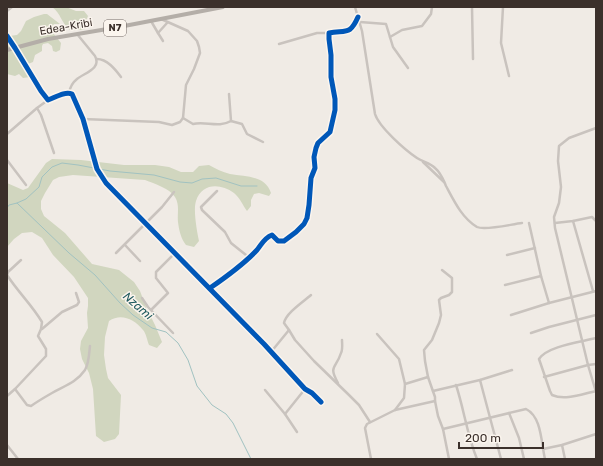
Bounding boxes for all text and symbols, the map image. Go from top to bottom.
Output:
street label: Edea-Kribi [39,16,93,38]
road number: N7 [104,20,126,36]
water label: Nzami [120,289,157,323]
scale bar [459,424,543,450]
text: 200 m [465,431,501,445]

